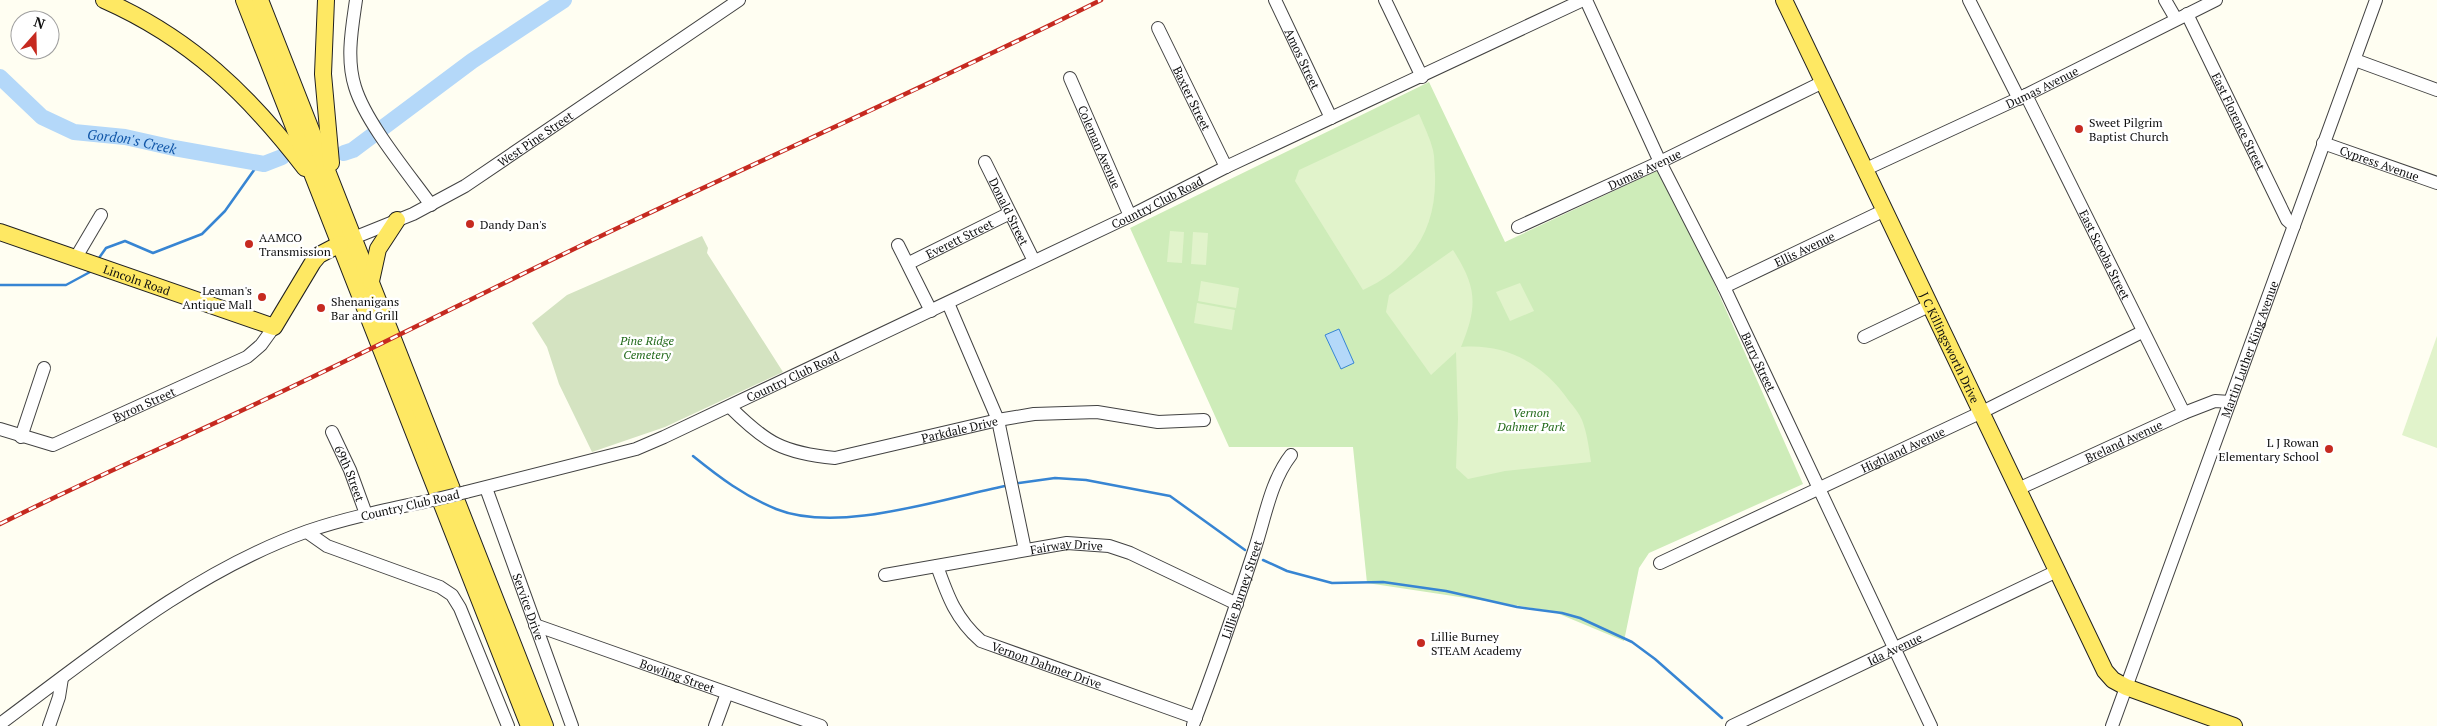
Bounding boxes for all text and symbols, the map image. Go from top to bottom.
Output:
north arrow [10,10,60,60]
text: N [31,12,48,33]
street label: Amos Street [1282,26,1324,92]
street label: Baxter Street [1170,63,1215,133]
street label: Dumas Avenue [2003,63,2081,111]
street label: East Florence Street [2209,70,2269,173]
street label: Coleman Avenue [1075,103,1125,191]
street label: West Pine Street [494,107,576,169]
place label: Sweet Pilgrim Baptist Church [2089,115,2169,144]
marker: Sweet Pilgrim Baptist Church [2073,123,2085,135]
water label: Gordon's Creek [86,124,179,158]
street label: Cypress Avenue [2338,142,2421,184]
street label: Dumas Avenue [1605,145,1683,192]
street label: Country Club Road [1109,172,1206,231]
street label: Donald Street [986,175,1033,248]
street label: East Scooba Street [2077,207,2134,302]
street label: Everett Street [923,215,996,261]
place label: Dandy Dan's [480,217,547,232]
marker: Dandy Dan's [464,218,476,230]
street label: Ellis Avenue [1772,228,1837,269]
place label: AAMCO Transmission [259,230,331,259]
marker: AAMCO Transmission [243,238,255,250]
street label: Lincoln Road [102,261,173,298]
street label: Martin Luther King Avenue [2217,279,2281,420]
place label: Leaman's Antique Mall [183,283,252,312]
street label: J C Killingsworth Drive [1917,289,1983,405]
marker: Leaman's Antique Mall [256,291,268,303]
place label: Shenanigans Bar and Grill [331,294,399,323]
marker: Shenanigans Bar and Grill [315,302,327,314]
street label: Barry Street [1739,329,1780,394]
park label: Pine Ridge Cemetery [619,333,675,362]
street label: Country Club Road [744,348,842,404]
street label: Byron Street [110,383,178,424]
park label: Vernon Dahmer Park [1496,405,1565,434]
street label: Parkdale Drive [920,413,999,445]
street label: Breland Avenue [2082,416,2165,465]
street label: Highland Avenue [1858,423,1947,475]
place label: L J Rowan Elementary School [2219,435,2319,464]
street label: 69th Street [332,443,368,504]
marker: L J Rowan Elementary School [2323,443,2335,455]
street label: Country Club Road [359,486,461,524]
street label: Fairway Drive [1029,535,1103,557]
street label: Lillie Burney Street [1218,538,1265,641]
street label: Service Drive [510,571,548,642]
place label: Lillie Burney STEAM Academy [1431,629,1523,658]
street label: Ida Avenue [1865,629,1924,668]
marker: Lillie Burney STEAM Academy [1415,637,1427,649]
street label: Vernon Dahmer Drive [990,638,1104,691]
street label: Bowling Street [638,655,717,696]

